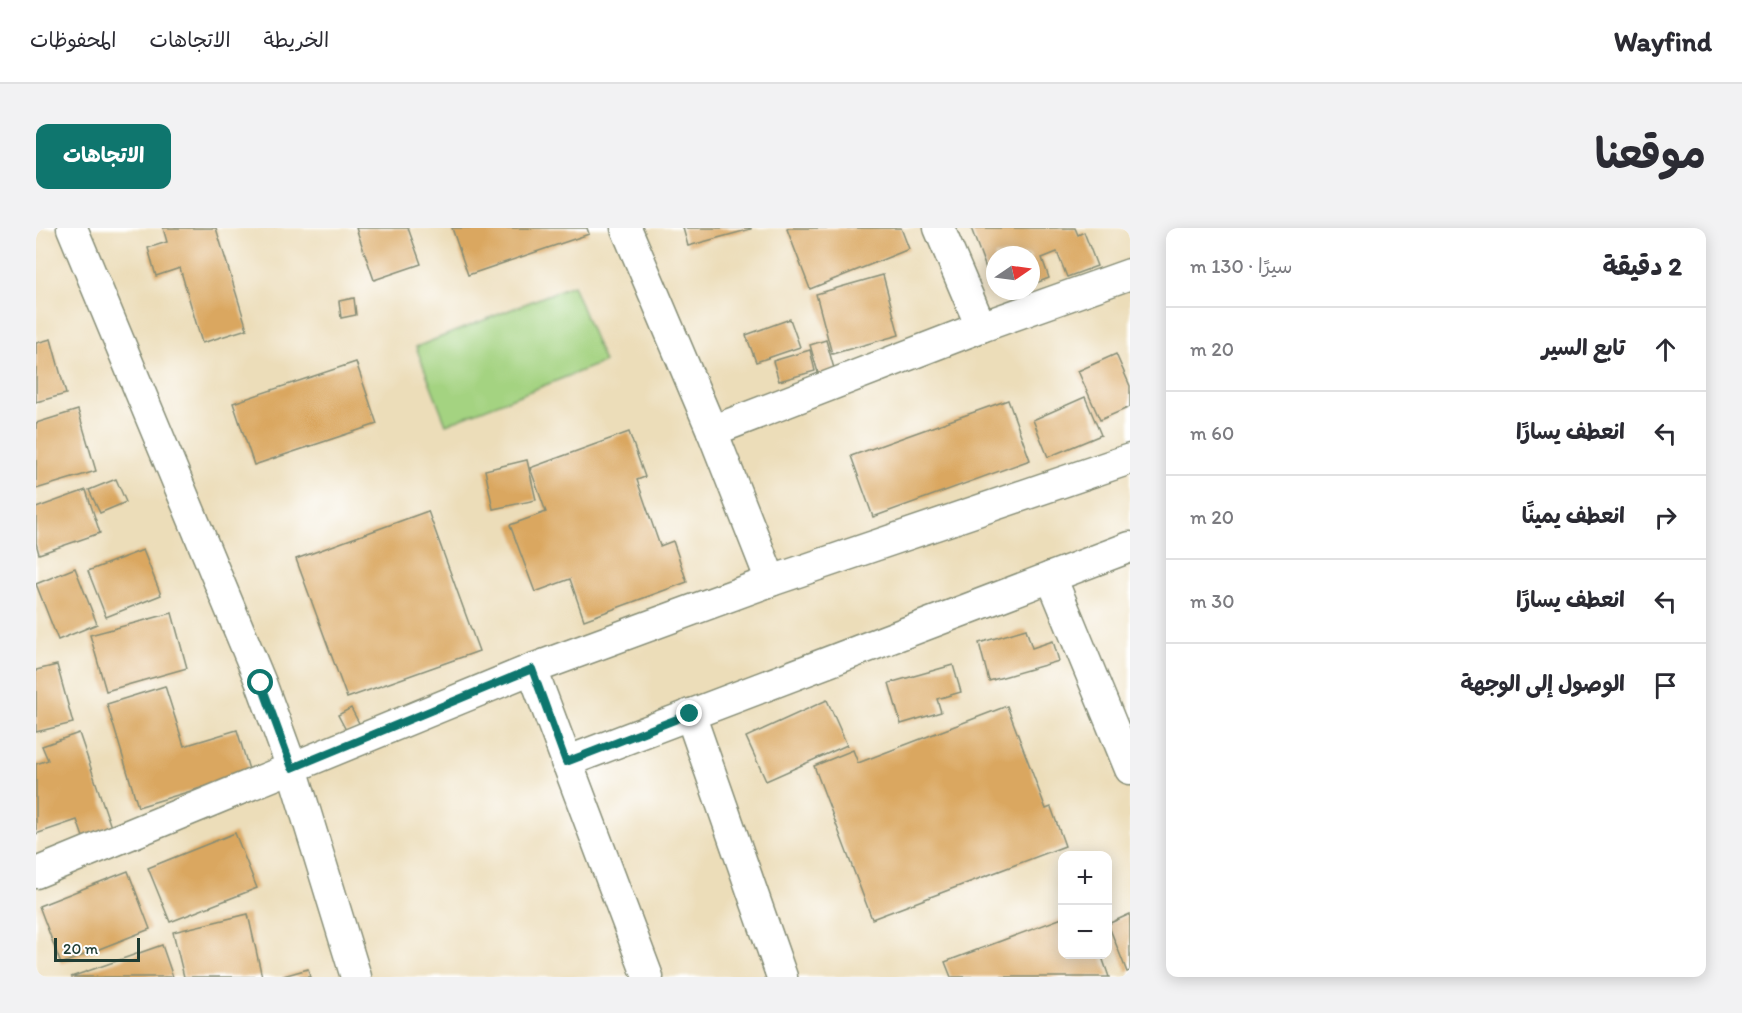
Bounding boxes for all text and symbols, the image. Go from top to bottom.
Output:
text: Wayfind [1614,24,1712,58]
text: المحفوظات [30,27,116,52]
text: الاتجاهات [149,27,231,52]
text: الخريطة [264,27,329,52]
button: الاتجاهات [36,124,171,189]
text: موقعنا [1595,128,1706,179]
north arrow [986,246,1040,300]
text: 2 دقيقة [1602,250,1682,282]
text: سيرًا · 130 m [1190,254,1292,278]
icon: ahead [1649,333,1682,366]
text: تابع السير [1542,334,1625,361]
text: 20 m [1190,337,1234,361]
icon: left [1649,417,1682,450]
text: انعطف يسارًا [1516,418,1625,445]
text: 60 m [1190,421,1234,445]
icon: right [1649,501,1682,534]
text: انعطف يمينًا [1522,502,1625,529]
text: 20 m [1190,505,1234,529]
icon: left [1649,585,1682,618]
text: انعطف يسارًا [1516,586,1625,613]
text: 30 m [1190,589,1235,613]
route start [247,669,273,695]
icon: arrive [1649,669,1682,702]
text: الوصول إلى الوجهة [1460,670,1625,697]
route end [676,700,702,726]
map controls [1058,851,1112,959]
button: + [1058,851,1112,905]
button: − [1058,905,1112,959]
scale bar [54,935,140,962]
text: 20 m [63,939,98,958]

